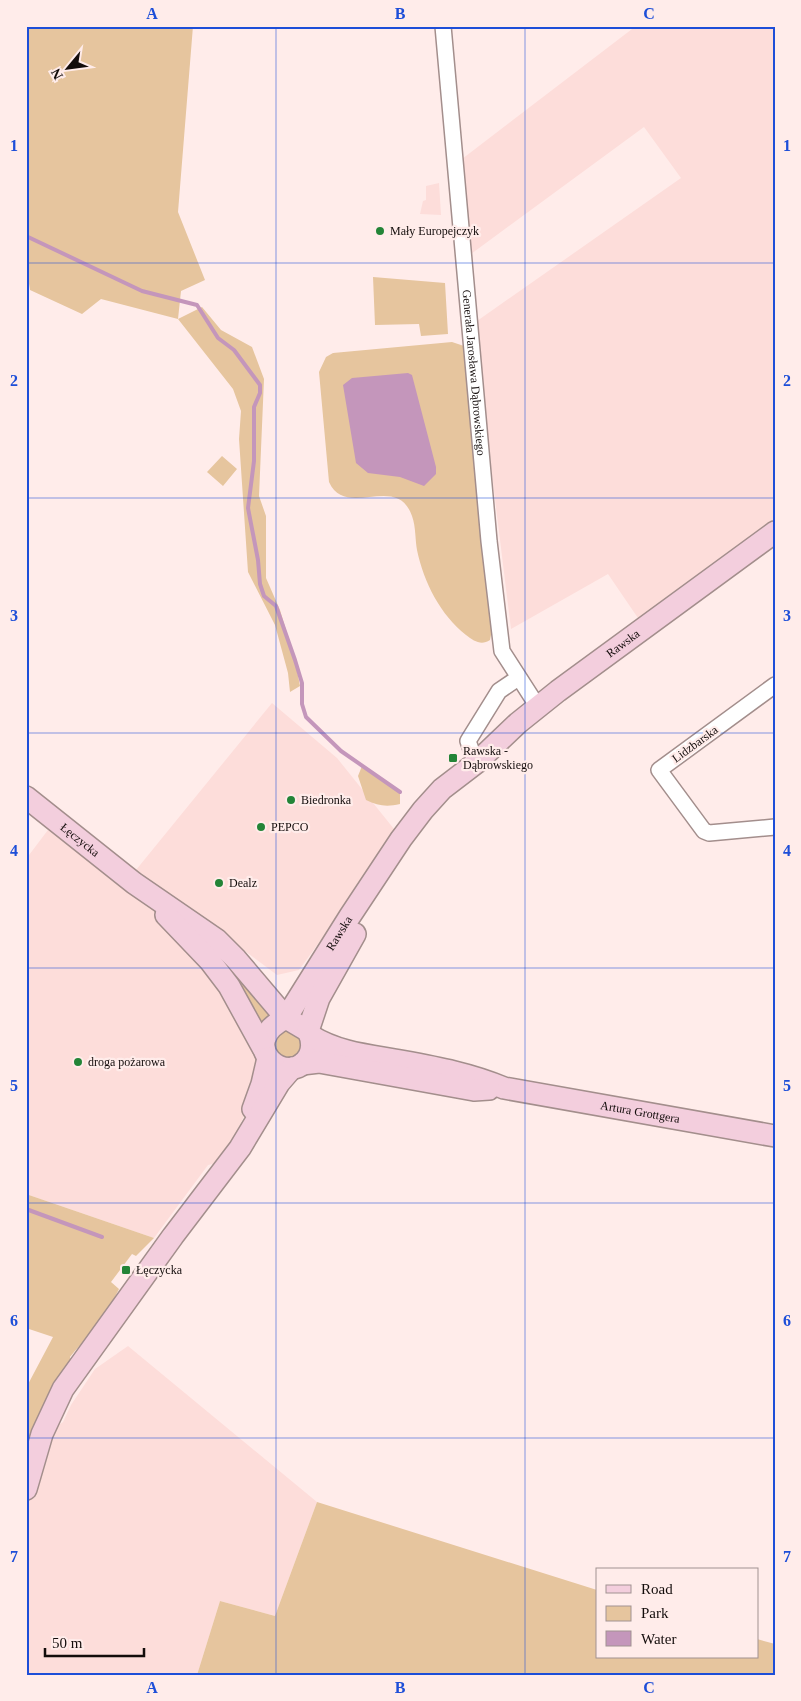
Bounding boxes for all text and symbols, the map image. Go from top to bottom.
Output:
text: A [146,5,158,22]
text: B [395,5,406,22]
text: C [643,5,655,22]
north arrow [42,42,92,92]
text: N [48,66,66,82]
text: 1 [10,137,18,154]
text: 1 [783,137,791,154]
place label: Mały Europejczyk [390,224,479,238]
marker: Mały Europejczyk [374,225,386,237]
street label: Generała Jarosława Dąbrowskiego [460,289,488,456]
text: 2 [10,372,18,389]
text: 2 [783,372,791,389]
text: 3 [10,607,18,624]
text: 3 [783,607,791,624]
street label: Rawska [603,626,643,660]
street label: Lidzbarska [669,722,721,765]
place label: Rawska - Dąbrowskiego [463,744,533,772]
marker: Rawska - Dąbrowskiego [447,752,459,764]
place label: Biedronka [301,793,352,807]
marker: Biedronka [285,794,297,806]
street label: Łęczycka [58,820,103,860]
place label: PEPCO [271,820,309,834]
marker: PEPCO [255,821,267,833]
text: 4 [10,842,18,859]
text: 4 [783,842,791,859]
place label: Dealz [229,876,257,890]
marker: Dealz [213,877,225,889]
street label: Rawska [323,913,356,953]
place label: droga pożarowa [88,1055,166,1069]
marker: droga pożarowa [72,1056,84,1068]
text: 5 [10,1077,18,1094]
text: 5 [783,1077,791,1094]
street label: Artura Grottgera [599,1098,682,1126]
place label: Łęczycka [136,1263,183,1277]
marker: Łęczycka [120,1264,132,1276]
text: 6 [10,1312,18,1329]
text: 6 [783,1312,791,1329]
text: 7 [10,1548,18,1565]
text: 7 [783,1548,791,1565]
legend [596,1568,758,1658]
text: Road [641,1581,673,1597]
text: Park [641,1605,669,1621]
scale bar [45,1626,144,1658]
text: Water [641,1631,676,1647]
text: 50 m [52,1635,83,1651]
text: A [146,1679,158,1696]
text: B [395,1679,406,1696]
text: C [643,1679,655,1696]

